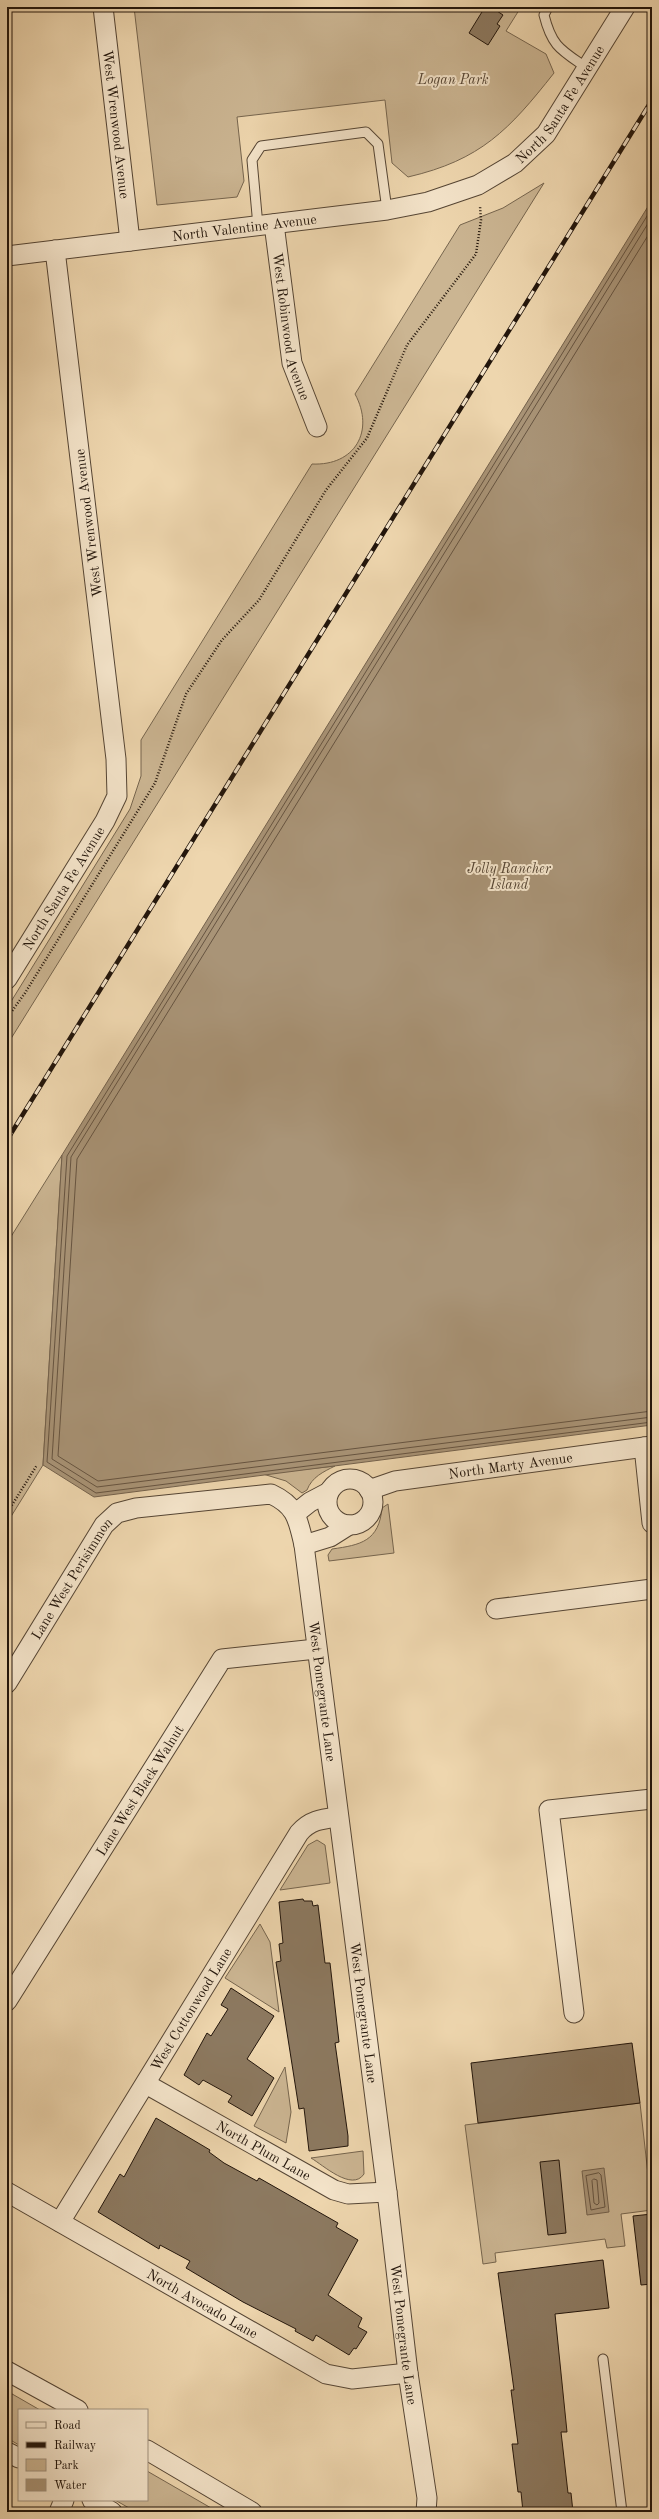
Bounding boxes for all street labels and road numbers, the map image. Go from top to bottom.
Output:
street label: North Santa Fe Avenue [513,43,607,166]
street label: West Wrenwood Avenue [100,49,131,199]
street label: North Valentine Avenue [171,213,317,244]
street label: West Robinwood Avenue [270,252,312,402]
street label: West Wrenwood Avenue [73,448,105,598]
street label: North Santa Fe Avenue [21,824,108,953]
street label: North Marty Avenue [448,1451,573,1482]
street label: Lane West Perisimmon [29,1515,116,1642]
street label: West Pomegrante Lane [306,1620,338,1763]
street label: Lane West Black Walnut [94,1723,187,1859]
street label: West Pomegrante Lane [347,1942,379,2084]
street label: West Cottonwood Lane [149,1946,235,2073]
street label: North Plum Lane [213,2119,313,2183]
street label: West Pomegrante Lane [387,2263,419,2406]
street label: North Avocado Lane [144,2267,260,2341]

